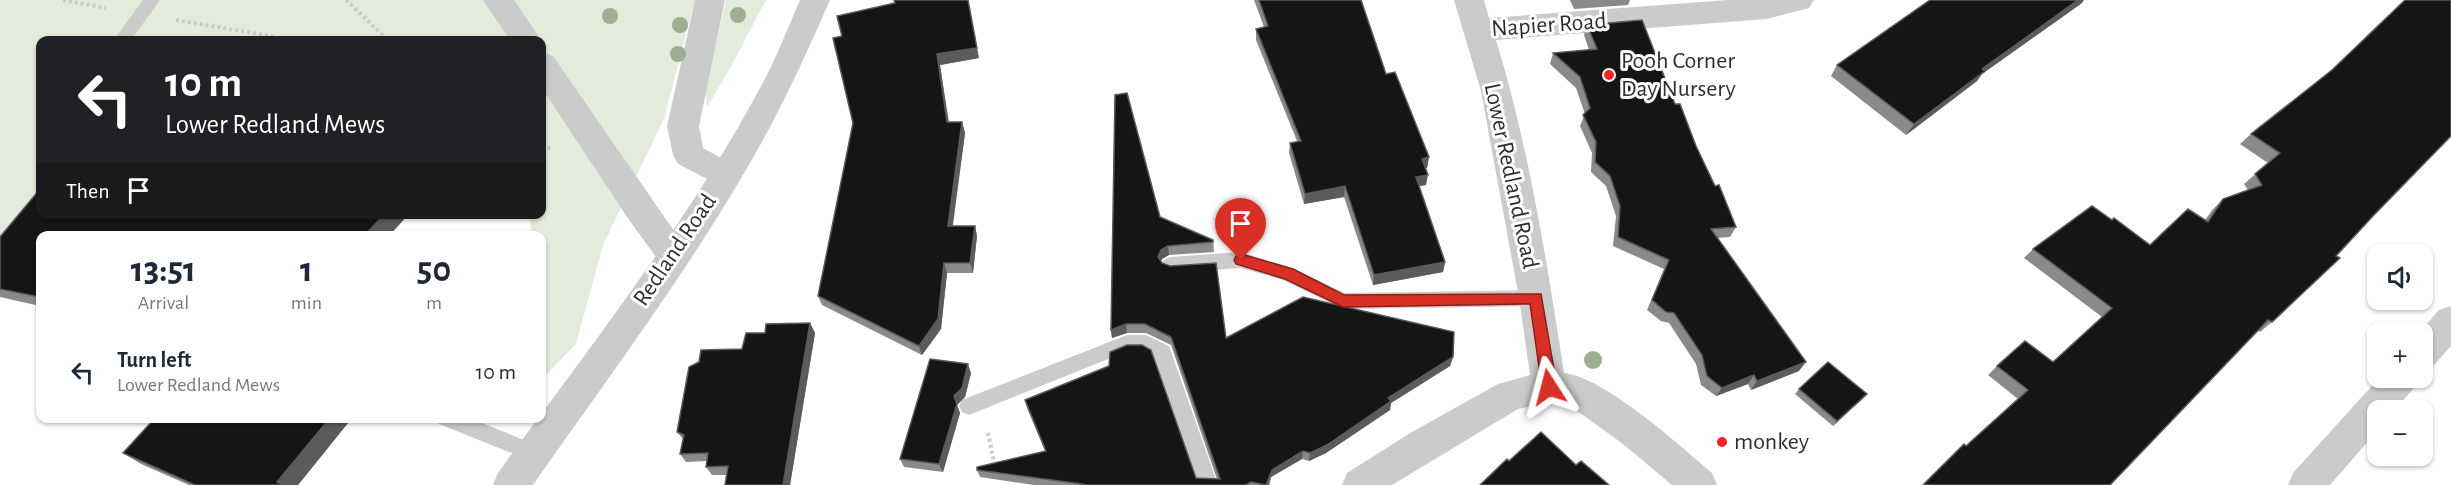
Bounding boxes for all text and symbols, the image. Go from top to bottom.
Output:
street label: Napier Road [1491,9,1607,41]
place label: Pooh Corner Day Nursery [1621,49,1736,101]
icon: left [66,60,144,138]
text: 10 m [165,62,242,104]
marker: Pooh Corner Day Nursery [1602,68,1616,82]
street label: Lower Redland Road [1480,81,1542,271]
text: Lower Redland Mews [165,111,385,138]
icon: arrive [122,174,155,207]
text: Then [66,180,110,202]
street label: Redland Road [629,190,721,310]
pin [1215,198,1266,260]
icon: arrive [1224,207,1257,240]
map controls [2367,244,2433,466]
button: sound [2367,244,2433,310]
text: 13:51 [131,252,196,288]
text: 1 [300,252,313,288]
text: 50 [417,252,451,288]
text: Arrival [138,293,189,313]
text: min [291,293,322,313]
text: m [426,293,442,313]
button: + [2367,322,2433,388]
text: Turn left [117,349,191,371]
position arrow [1517,355,1581,419]
icon: left [66,356,99,389]
text: 10 m [476,361,516,383]
text: Lower Redland Mews [117,375,280,395]
button: − [2367,400,2433,466]
place label: monkey [1734,430,1809,454]
marker: monkey [1715,435,1729,449]

